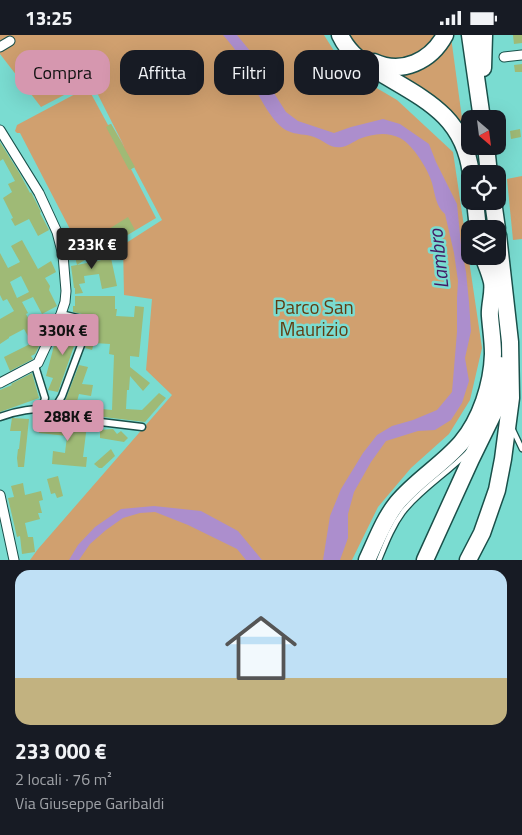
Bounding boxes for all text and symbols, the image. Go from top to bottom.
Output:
text: 13:25 [25,3,72,32]
chip: Compra [15,50,110,95]
chip: Affitta [120,50,204,95]
chip: Filtri [214,50,284,95]
chip: Nuovo [294,50,379,95]
north arrow [461,110,506,155]
map controls [461,110,506,265]
button: locate [461,165,506,210]
button: layers [461,220,506,265]
water label: Lambro [419,226,457,290]
pin: 233K € [51,227,133,270]
text: 233K € [68,232,116,256]
park label: Parco San Maurizio [274,292,354,343]
pin: 330K € [22,313,104,356]
text: 330K € [39,318,87,342]
pin: 288K € [27,399,109,442]
text: 288K € [44,404,92,428]
icon: home [216,603,306,693]
text: 233 000 € [15,735,107,767]
text: 2 locali · 76 m² [15,767,112,791]
text: Via Giuseppe Garibaldi [15,791,164,815]

